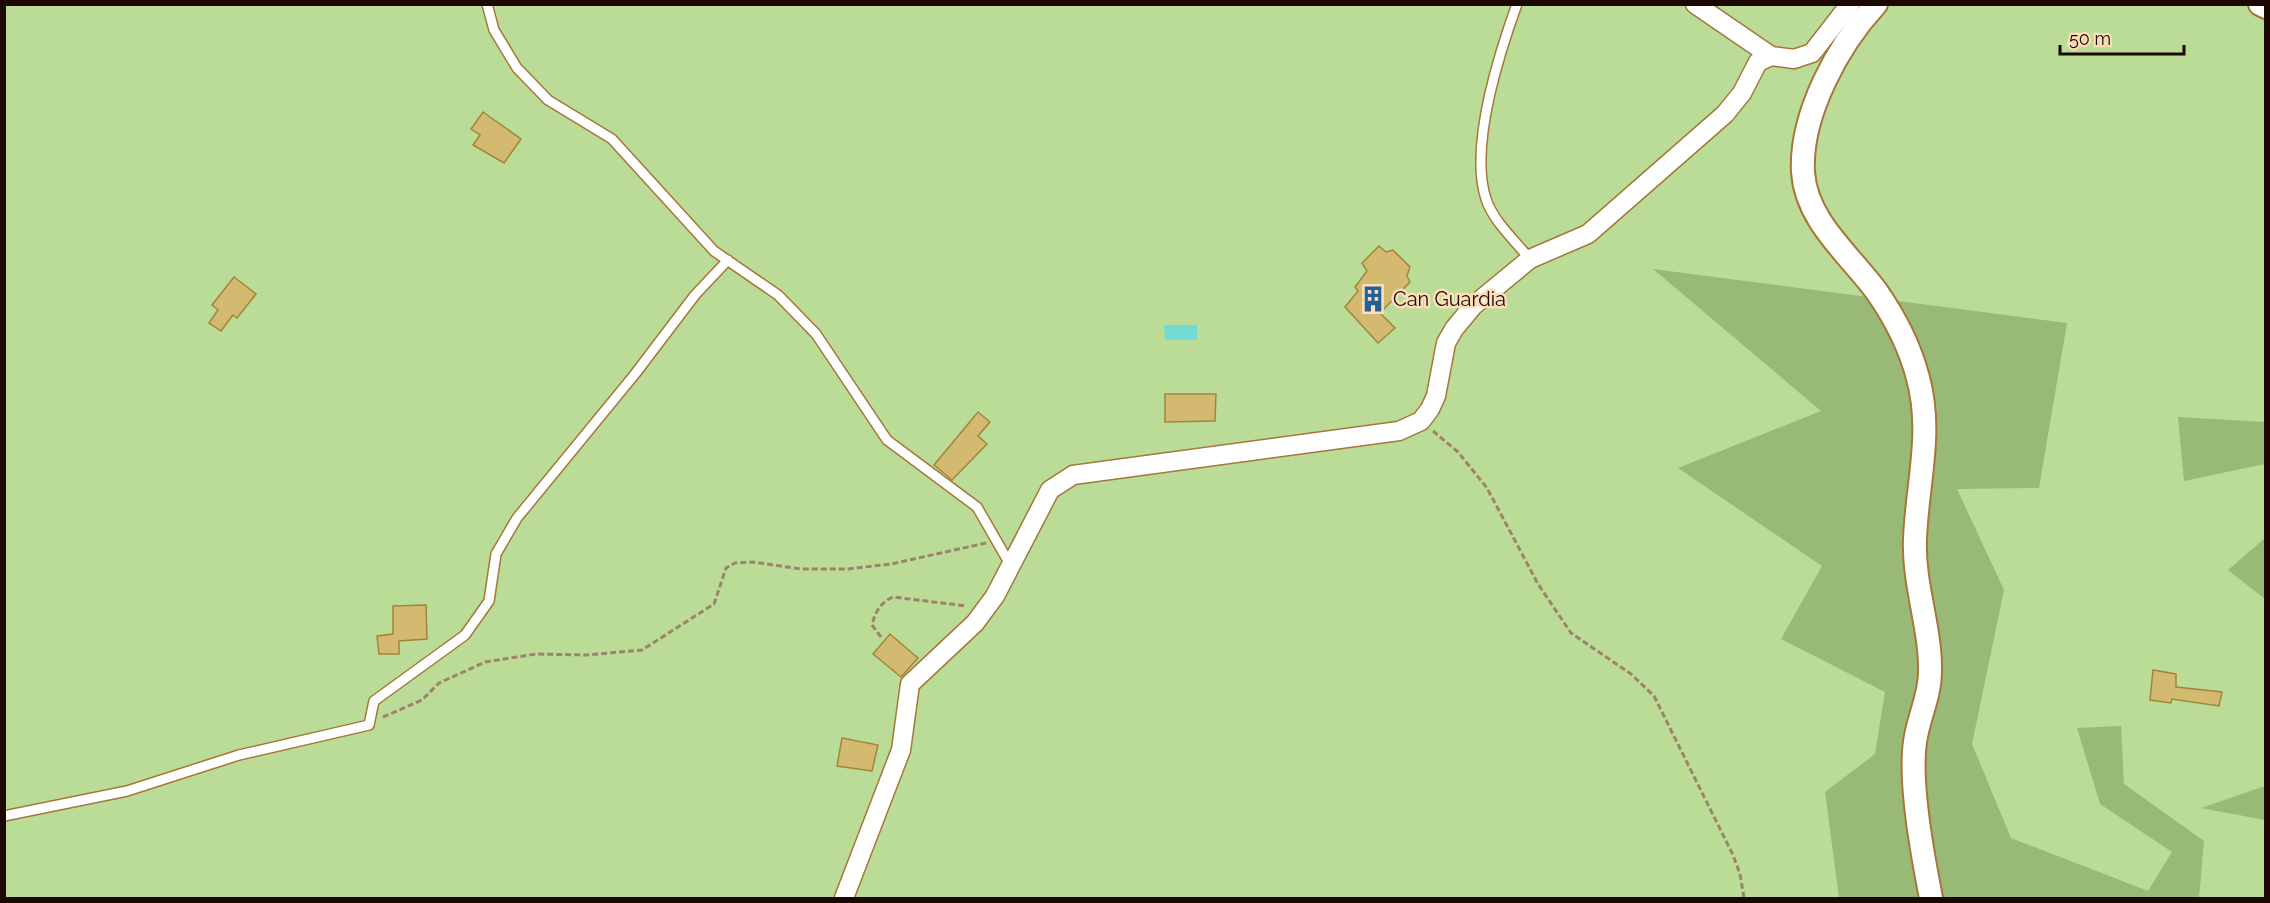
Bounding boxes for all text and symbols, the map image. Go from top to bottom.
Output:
scale bar [2060,18,2184,56]
text: 50 m [2069,28,2111,49]
building icon: Can Guardia [1358,284,1388,314]
place label: Can Guardia [1393,287,1506,311]

